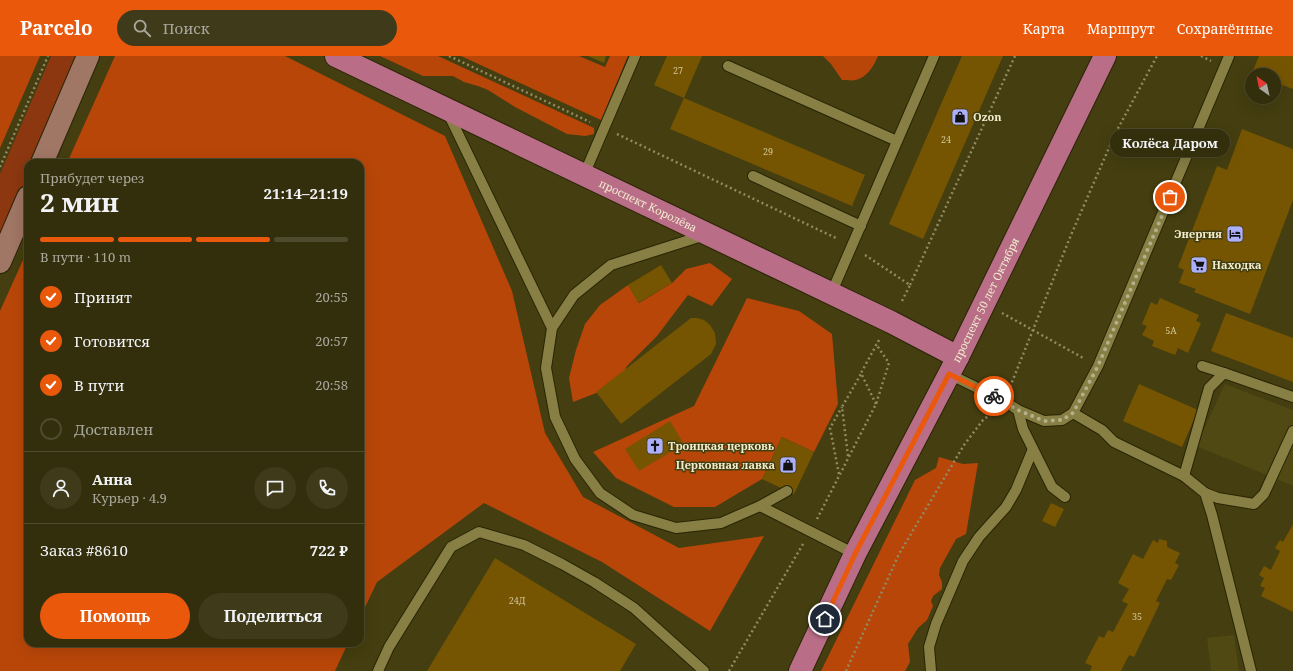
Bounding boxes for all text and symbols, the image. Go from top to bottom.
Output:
search box [117,10,397,46]
text: Parcelo [20,15,93,41]
icon: search [131,17,153,39]
text: Поиск [163,18,210,38]
text: Карта [1023,19,1065,38]
text: Маршрут [1087,19,1155,38]
text: Сохранённые [1177,19,1273,38]
house number: 27 [673,64,683,77]
north arrow [1245,68,1281,104]
map controls [1245,68,1281,104]
shop icon: Ozon [950,107,970,127]
place label: Ozon [973,109,1002,124]
callout: Колёса Даром [1110,129,1230,157]
house number: 24 [941,133,951,146]
text: Колёса Даром [1122,134,1218,152]
house number: 29 [763,145,773,158]
text: Прибудет через [40,169,144,187]
street label: проспект Королёва [597,175,700,235]
pin [1153,180,1187,214]
text: 21:14–21:19 [264,183,348,203]
text: 2 мин [40,184,119,220]
icon: bag [1159,186,1181,208]
hotel icon: Энергия [1225,224,1245,244]
place label: Энергия [1174,226,1222,241]
street label: проспект 50 лет Октября [948,235,1022,365]
text: В пути · 110 m [40,248,131,266]
supermarket icon: Находка [1189,255,1209,275]
place label: Находка [1212,257,1262,272]
icon: check [40,286,62,308]
text: Принят [74,287,132,307]
text: 20:55 [315,288,348,306]
house number: 5А [1165,324,1177,337]
icon: check [40,330,62,352]
text: Готовится [74,331,150,351]
text: 20:57 [315,332,348,350]
icon: check [40,374,62,396]
text: В пути [74,375,124,395]
text: 20:58 [315,376,348,394]
courier [974,376,1014,416]
icon: bike [983,385,1005,407]
text: Доставлен [74,419,153,439]
church icon: Троицкая церковь [645,436,665,456]
place label: Троицкая церковь [668,438,775,453]
shop icon: Церковная лавка [778,455,798,475]
place label: Церковная лавка [676,457,775,472]
button: person [40,467,82,509]
button: chat [254,467,296,509]
button: phone [306,467,348,509]
text: Анна [92,469,132,489]
text: Курьер · 4.9 [92,489,167,507]
text: Заказ #8610 [40,540,128,560]
text: 722 ₽ [310,540,348,560]
button: Помощь [40,593,190,639]
button: Поделиться [198,593,348,639]
house number: 24Д [509,594,526,607]
pin [808,602,842,636]
icon: home [814,608,836,630]
house number: 35 [1132,610,1142,623]

